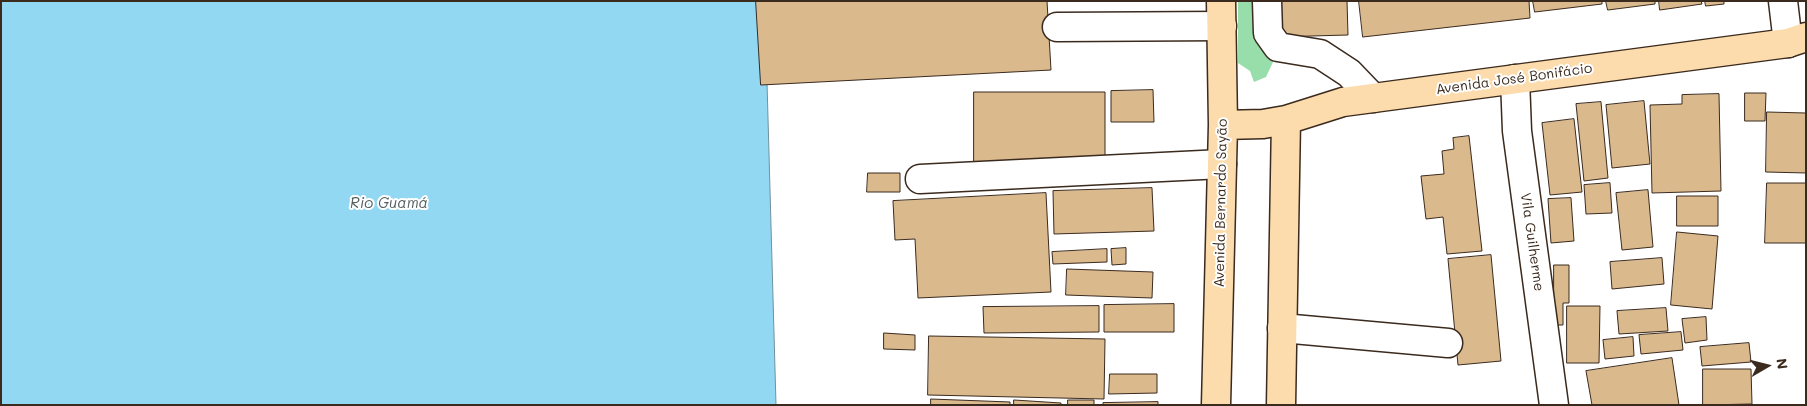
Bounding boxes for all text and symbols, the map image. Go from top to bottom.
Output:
street label: Avenida José Bonifácio [1435,60,1593,98]
street label: Avenida Bernardo Sayão [1211,118,1231,288]
street label: Vila Guilherme [1517,192,1547,292]
water label: Rio Guamá [350,194,428,212]
north arrow [1742,341,1792,391]
text: N [1772,357,1792,370]

